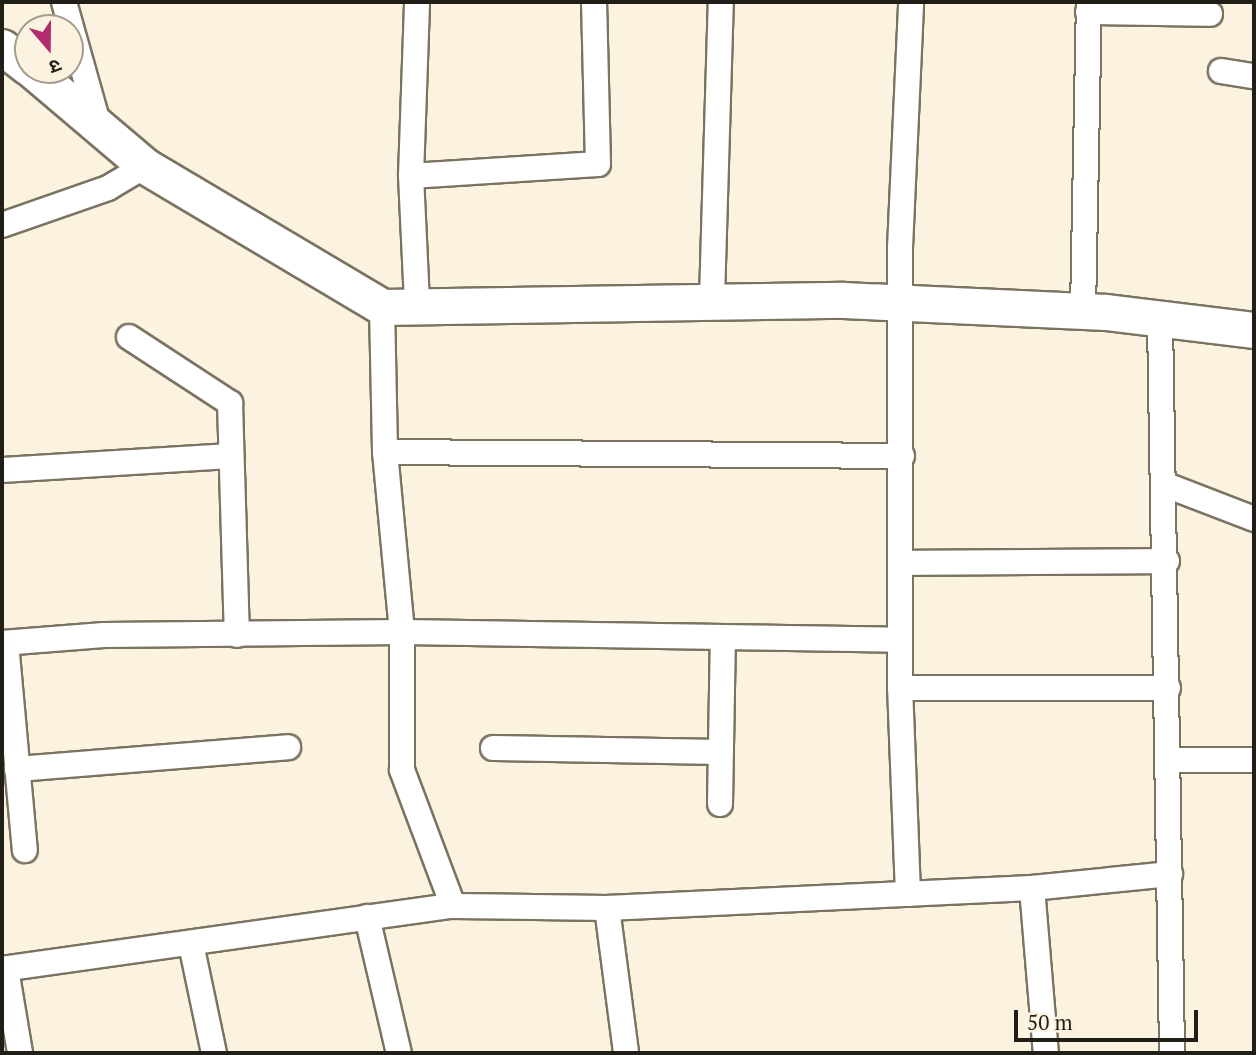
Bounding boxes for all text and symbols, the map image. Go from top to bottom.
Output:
north arrow [14,14,84,84]
text: उ [46,54,65,81]
scale bar [1018,996,1202,1040]
text: 50 m [1027,1008,1073,1036]

